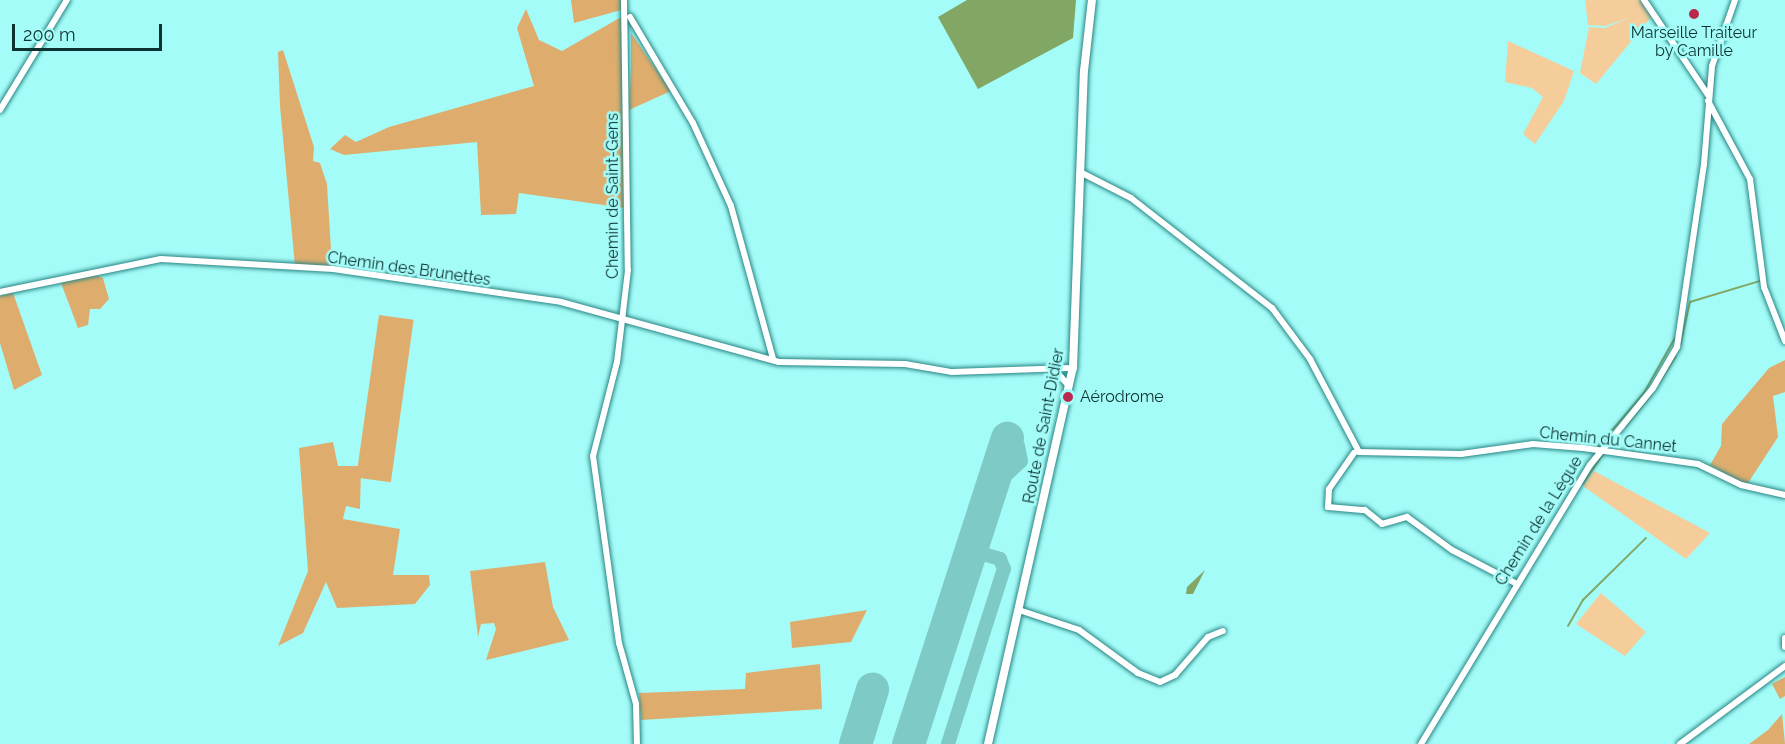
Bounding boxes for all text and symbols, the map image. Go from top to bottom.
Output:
marker: Marseille Traiteur by Camille [1687,7,1701,21]
scale bar [15,12,165,50]
place label: Marseille Traiteur by Camille [1631,23,1757,61]
text: 200 m [23,24,76,45]
street label: Chemin de Saint-Gens [603,113,623,279]
street label: Chemin des Brunettes [326,248,492,290]
street label: Route de Saint-Didier [1020,347,1068,505]
place label: Aérodrome [1080,387,1164,407]
marker: Aérodrome [1061,390,1075,404]
street label: Chemin du Cannet [1538,423,1678,457]
street label: Chemin de la Lègue [1491,453,1587,589]

